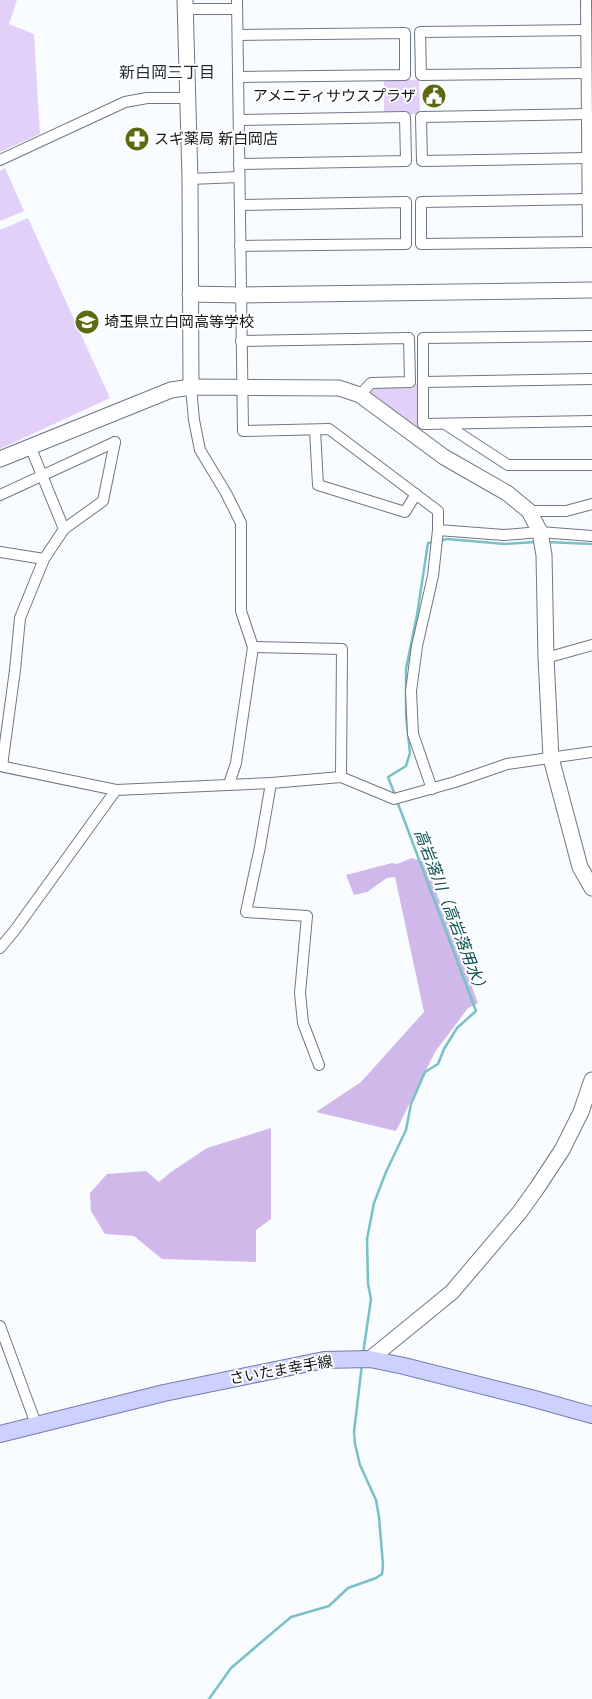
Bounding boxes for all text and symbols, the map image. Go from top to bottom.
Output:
district label: 新白岡三丁目 [119,62,215,83]
public building icon: アメニティサウスプラザ [421,83,447,109]
place label: アメニティサウスプラザ [253,86,416,106]
pharmacy icon: スギ薬局 新白岡店 [124,126,150,152]
place label: スギ薬局 新白岡店 [154,129,278,149]
school or university icon: 埼玉県立白岡高等学校 [74,309,100,335]
place label: 埼玉県立白岡高等学校 [104,312,254,332]
water label: 高岩落川（高岩落用水） [410,826,492,998]
street label: さいたま幸手線 [228,1351,334,1389]

